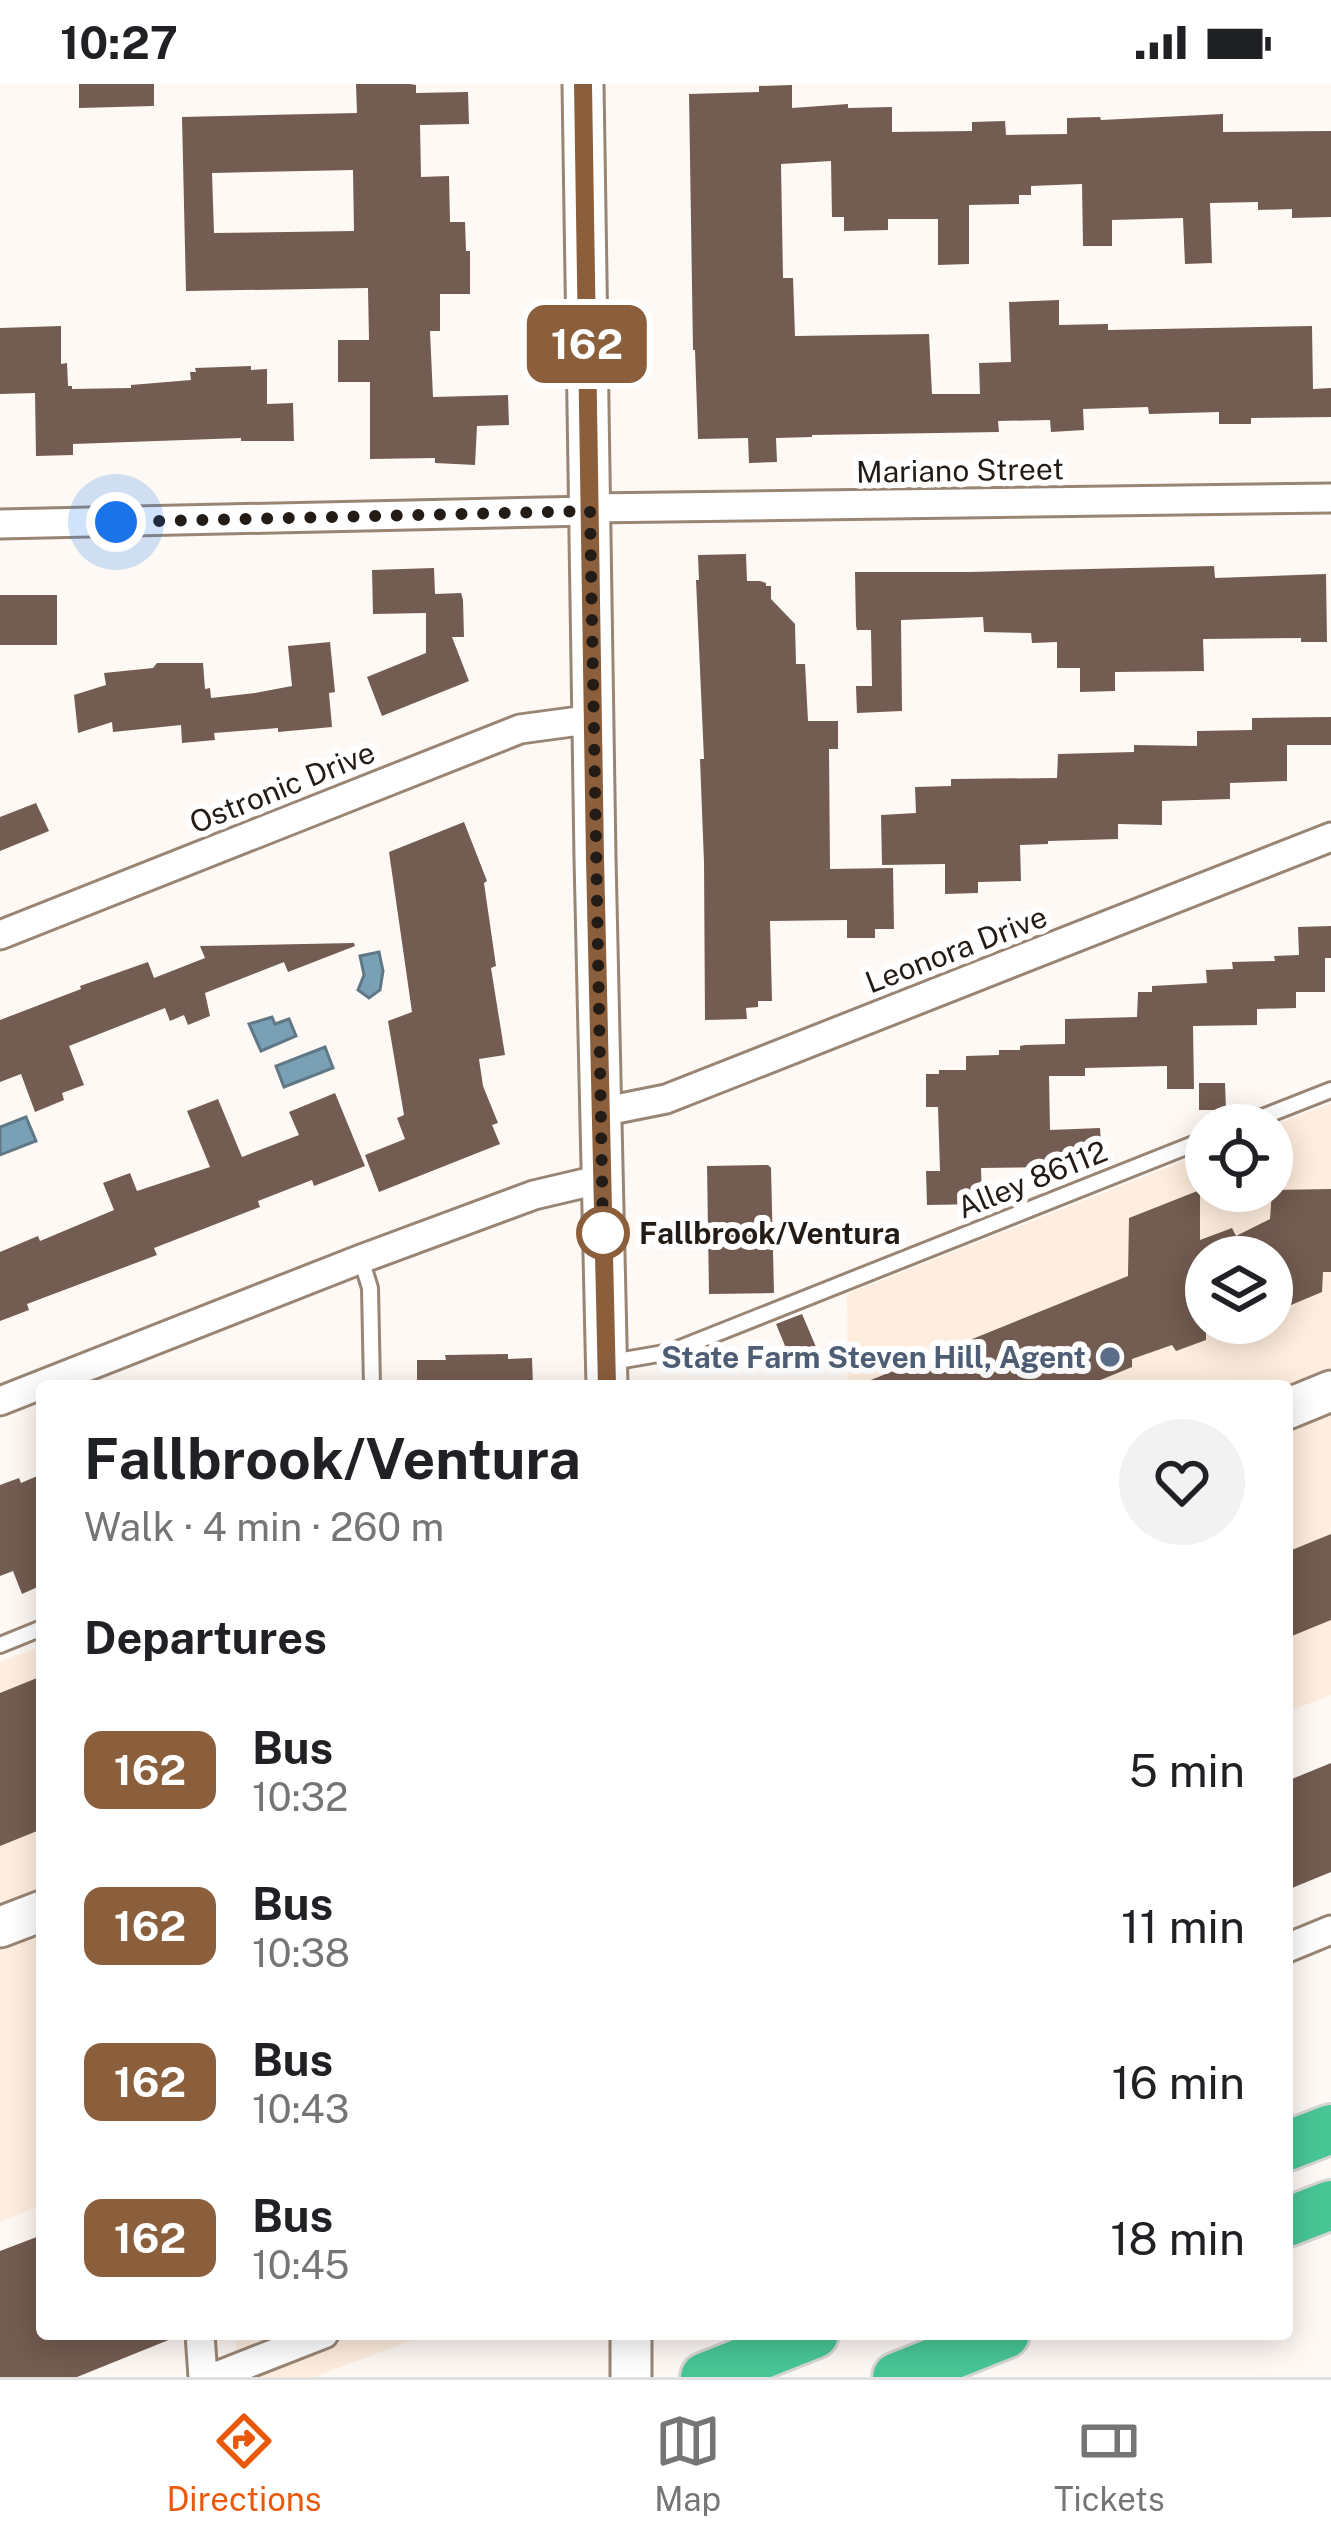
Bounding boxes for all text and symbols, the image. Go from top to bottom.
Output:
text: 10:27 [60,16,178,69]
line badge: 162 [518,305,656,383]
text: 162 [551,319,623,368]
street label: Mariano Street [856,450,1064,490]
your location [86,492,146,552]
street label: Ostronic Drive [184,733,380,841]
street label: Leonora Drive [860,898,1052,1000]
map controls [1185,1104,1293,1344]
button: locate [1185,1104,1293,1212]
street label: Alley 86112 [952,1133,1112,1225]
marker: Fallbrook/Ventura [578,1208,628,1258]
place label: Fallbrook/Ventura [639,1215,900,1251]
button: layers [1185,1236,1293,1344]
place label: State Farm Steven Hill, Agent [661,1339,1086,1375]
marker: State Farm Steven Hill, Agent [1097,1344,1123,1370]
button: heart [1119,1419,1245,1545]
text: Fallbrook/Ventura [84,1425,581,1492]
text: Walk · 4 min · 260 m [84,1504,444,1550]
text: Departures [84,1611,327,1664]
text: Bus [252,1721,333,1774]
text: 5 min [1129,1744,1245,1797]
text: 162 [114,1745,186,1794]
text: 10:32 [252,1774,348,1820]
text: Bus [252,1877,333,1930]
text: 11 min [1121,1900,1245,1953]
text: 162 [114,1901,186,1950]
text: 10:38 [252,1930,350,1976]
text: Bus [252,2033,333,2086]
text: 16 min [1111,2056,1245,2109]
text: 162 [114,2057,186,2106]
text: 10:43 [252,2086,349,2132]
text: Bus [252,2189,333,2242]
text: 18 min [1110,2212,1245,2265]
text: 162 [114,2213,186,2262]
text: 10:45 [252,2242,349,2288]
tab: Directions [166,2408,321,2518]
tab: Map [654,2408,721,2518]
tab: Tickets [1054,2408,1165,2518]

